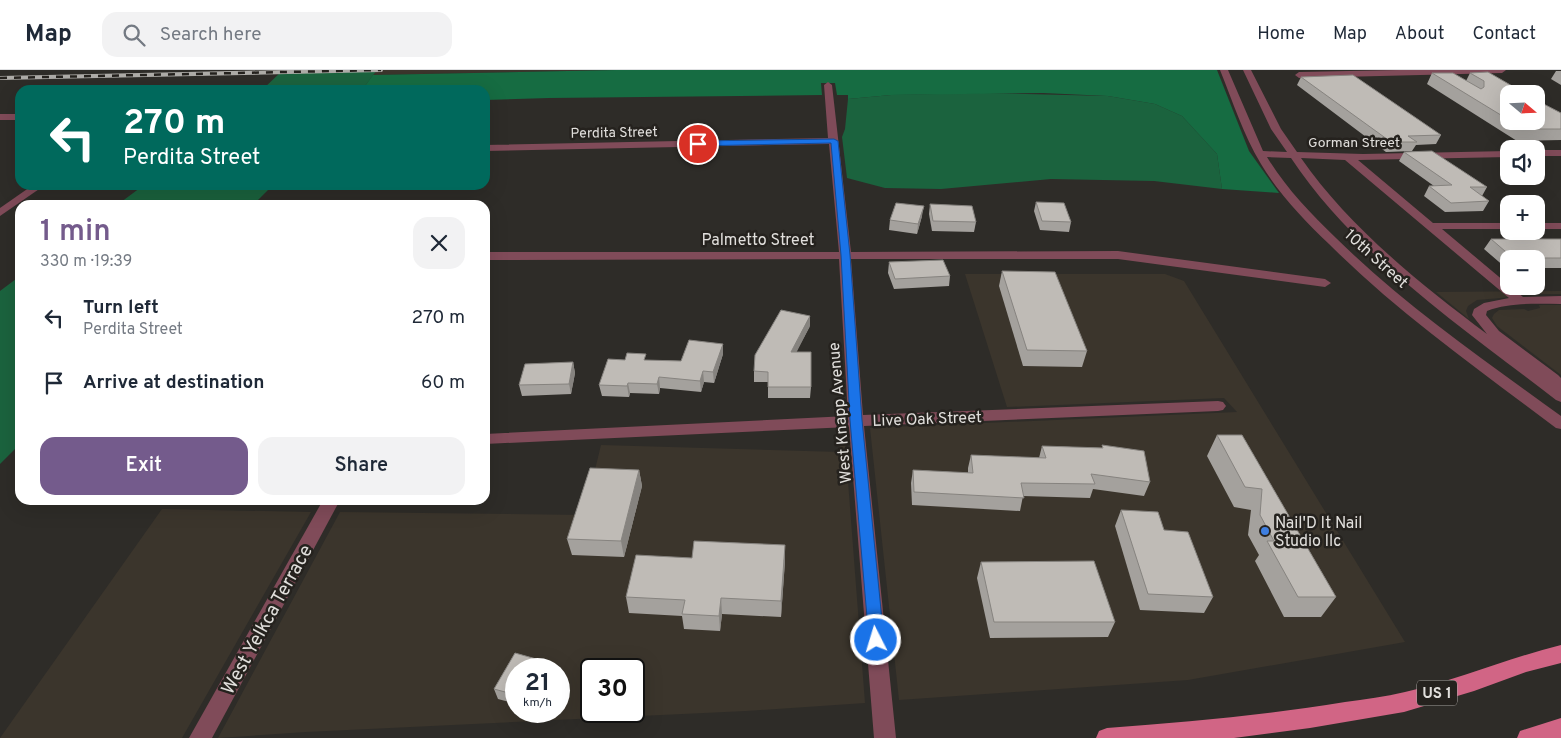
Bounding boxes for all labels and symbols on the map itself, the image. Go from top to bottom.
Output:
north arrow [1500,85,1545,130]
pin [677,123,719,165]
street label: Perdita Street [570,124,658,143]
street label: Gorman Street [1308,135,1400,152]
street label: 10th Street [1340,226,1412,293]
street label: Palmetto Street [701,231,815,251]
street label: West Knapp Avenue [825,341,857,484]
street label: Live Oak Street [872,408,982,432]
place label: Nail'D It Nail Studio llc [1275,514,1362,552]
marker: Nail'D It Nail Studio llc [1259,525,1271,537]
street label: West Yelkca Terrace [217,541,319,699]
position arrow [849,613,901,665]
speed limit sign: 30 [580,658,645,723]
road number: US 1 [1417,680,1457,706]

